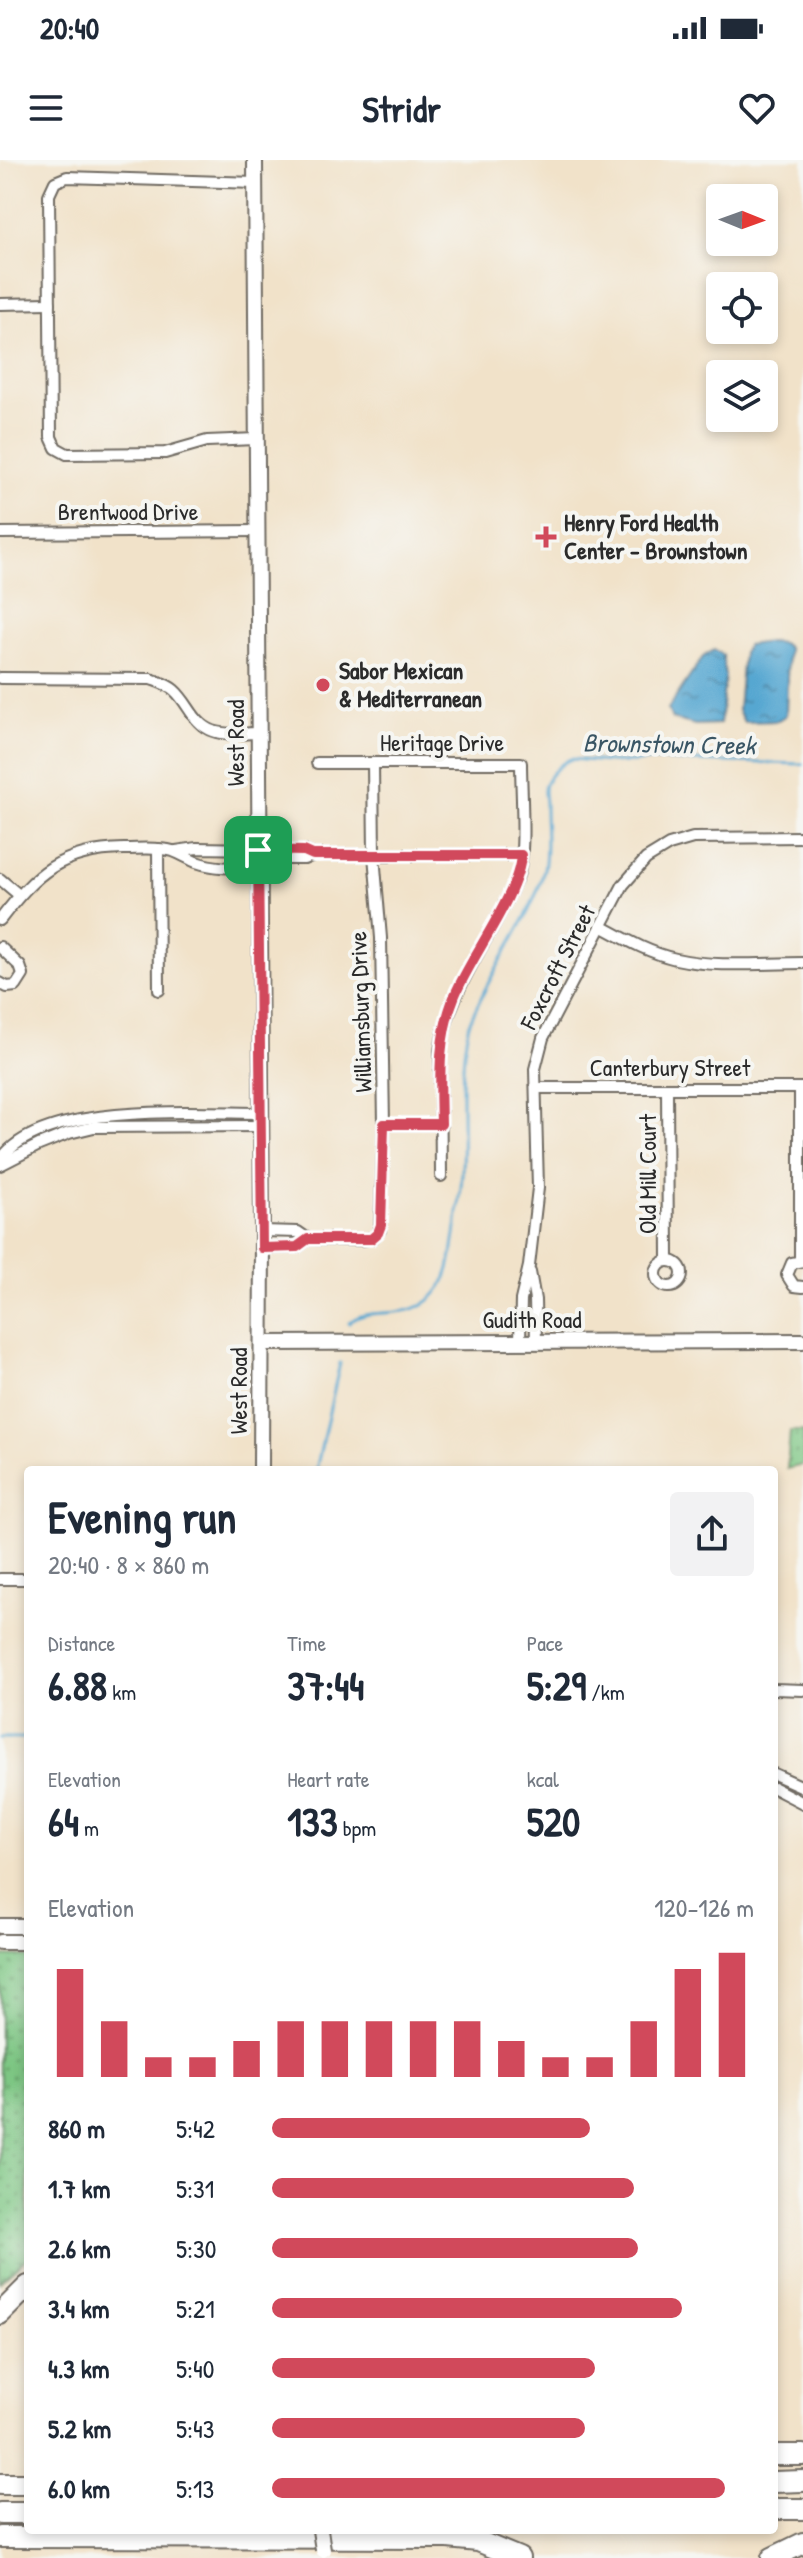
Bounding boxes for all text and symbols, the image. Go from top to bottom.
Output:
text: 20:40 [40,8,99,48]
text: Stridr [362,84,441,133]
icon: menu [24,86,68,130]
icon: heart [735,86,779,130]
north arrow [706,184,778,256]
map controls [706,184,778,432]
button: locate [706,272,778,344]
button: layers [706,360,778,432]
street label: Brentwood Drive [58,495,199,527]
place label: Henry Ford Health Center - Brownstown [564,506,748,566]
marker: Henry Ford Health Center - Brownstown [535,526,557,548]
place label: Sabor Mexican & Mediterranean [339,654,482,714]
marker: Sabor Mexican & Mediterranean [314,676,332,694]
street label: West Road [219,700,251,786]
water label: Brownstown Creek [583,724,758,763]
street label: Heritage Drive [380,726,504,758]
pin [224,816,292,884]
icon: arrive [236,828,280,872]
street label: Foxcroft Street [512,898,603,1035]
street label: Williamsburg Drive [341,931,379,1093]
street label: Canterbury Street [590,1051,751,1083]
street label: Old Mill Court [631,1113,663,1234]
street label: Gudith Road [482,1303,582,1335]
street label: West Road [222,1348,254,1434]
text: Evening run [48,1487,236,1547]
button: share [670,1492,754,1576]
text: 20:40 · 8 × 860 m [48,1547,209,1582]
text: Distance [48,1628,115,1658]
text: Time [287,1628,326,1658]
text: Pace [527,1628,563,1658]
text: 6.88 [48,1658,107,1712]
text: 37:44 [287,1658,364,1712]
text: 5:29 [527,1658,586,1712]
text: km [107,1677,136,1707]
text: /km [586,1677,625,1707]
text: Elevation [48,1764,121,1794]
text: Heart rate [287,1764,370,1794]
text: kcal [527,1764,559,1794]
text: 64 [48,1794,79,1848]
text: 133 [287,1794,338,1848]
text: 520 [527,1794,580,1848]
text: m [79,1813,99,1843]
text: bpm [338,1813,376,1843]
text: Elevation [48,1890,134,1925]
text: 120–126 m [654,1890,754,1925]
text: 860 m [48,2111,105,2146]
text: 5:42 [176,2111,215,2146]
text: 1.7 km [48,2171,110,2206]
text: 5:31 [176,2171,214,2206]
text: 2.6 km [48,2231,111,2266]
text: 5:30 [176,2231,216,2266]
text: 3.4 km [48,2291,109,2326]
text: 5:21 [176,2291,215,2326]
text: 4.3 km [48,2351,109,2386]
text: 5:40 [176,2351,214,2386]
text: 5.2 km [48,2411,111,2446]
text: 5:43 [176,2411,214,2446]
text: 6.0 km [48,2471,110,2506]
text: 5:13 [176,2471,214,2506]

